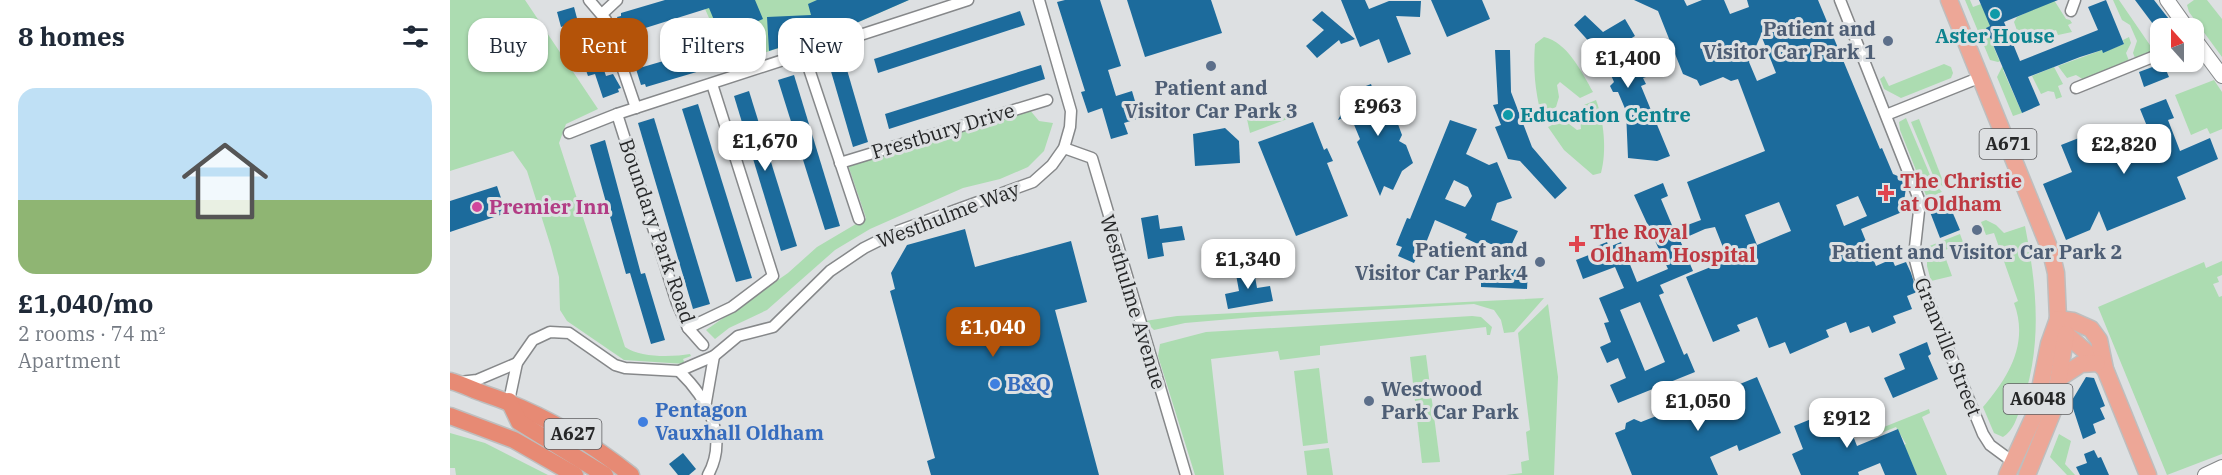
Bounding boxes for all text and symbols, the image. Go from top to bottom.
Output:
marker: Aster House [1988,7,2002,21]
place label: Patient and Visitor Car Park 1 [1703,15,1876,65]
chip: Buy [468,18,548,72]
chip: Rent [560,18,648,72]
chip: Filters [660,18,766,72]
chip: New [778,18,864,72]
north arrow [2150,18,2204,72]
map controls [2150,18,2204,72]
text: 8 homes [18,19,125,53]
icon: filters [399,20,432,53]
place label: Aster House [1935,22,2055,49]
marker: Patient and Visitor Car Park 1 [1881,34,1895,48]
pin: £1,400 [1579,38,1677,89]
text: £1,400 [1595,44,1661,71]
marker: Patient and Visitor Car Park 3 [1204,59,1218,73]
place label: Patient and Visitor Car Park 3 [1124,74,1298,124]
pin: £963 [1342,86,1414,137]
text: £963 [1354,92,1402,119]
street label: Prestbury Drive [868,96,1018,165]
place label: Education Centre [1520,101,1691,128]
marker: Education Centre [1501,108,1515,122]
pin: £1,670 [716,121,814,172]
pin: £2,820 [2075,124,2173,175]
icon: home [171,127,279,235]
text: £1,670 [732,127,798,154]
road number: A671 [1980,129,2036,159]
text: £2,820 [2091,130,2157,157]
street label: Boundary Park Road [613,135,702,327]
place label: The Christie at Oldham [1900,167,2022,217]
street label: Westhulme Way [873,175,1023,254]
marker: The Christie at Oldham [1877,184,1895,202]
place label: Premier Inn [489,193,610,220]
marker: Premier Inn [470,200,484,214]
street label: Westhulme Avenue [1094,211,1173,393]
place label: The Royal Oldham Hospital [1590,218,1756,268]
marker: Patient and Visitor Car Park 2 [1970,223,1984,237]
marker: The Royal Oldham Hospital [1568,235,1586,253]
place label: Patient and Visitor Car Park 4 [1355,236,1528,286]
place label: Patient and Visitor Car Park 2 [1831,238,2123,265]
pin: £1,340 [1199,239,1297,290]
text: £1,340 [1215,245,1281,272]
marker: Patient and Visitor Car Park 4 [1533,255,1547,269]
street label: Granville Street [1908,273,1989,420]
text: £1,040/mo [18,286,153,320]
pin: £1,040 [944,307,1042,358]
text: £1,040 [960,313,1026,340]
text: 2 rooms · 74 m² [18,320,165,347]
text: Apartment [18,347,121,374]
place label: B&Q [1007,370,1051,397]
place label: Westwood Park Car Park [1381,375,1519,425]
marker: B&Q [988,377,1002,391]
pin: £1,050 [1649,381,1747,432]
road number: A6048 [2004,384,2072,414]
text: £1,050 [1665,387,1731,414]
marker: Westwood Park Car Park [1362,394,1376,408]
place label: Pentagon Vauxhall Oldham [655,396,824,446]
pin: £912 [1811,398,1883,449]
text: £912 [1823,404,1871,431]
marker: Pentagon Vauxhall Oldham [636,415,650,429]
road number: A627 [544,419,602,449]

